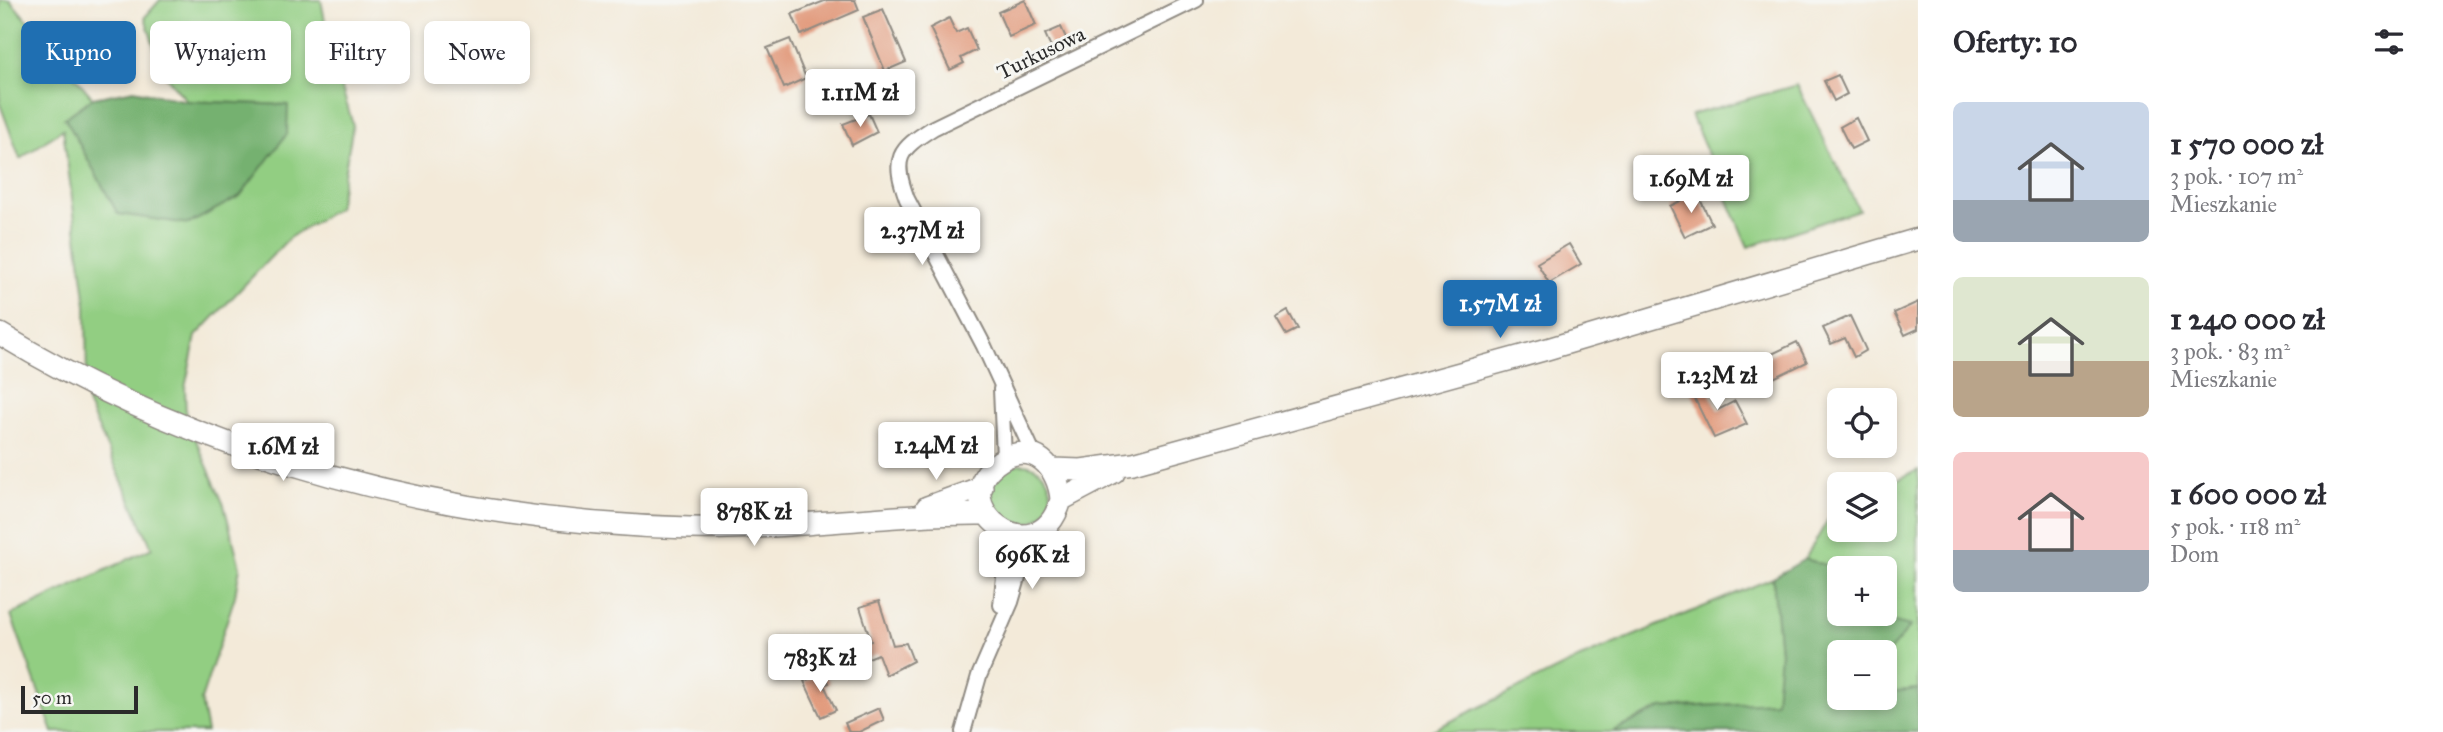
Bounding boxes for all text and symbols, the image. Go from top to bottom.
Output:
street label: Turkusowa [993,20,1089,85]
chip: Kupno [21,21,136,84]
chip: Wynajem [150,21,291,84]
chip: Filtry [305,21,410,84]
chip: Nowe [424,21,530,84]
icon: filters [2370,23,2408,61]
text: Oferty: 10 [1953,24,2078,60]
pin: 1.11M zł [788,69,932,129]
text: 1.11M zł [821,78,899,106]
text: 1 570 000 zł [2170,126,2323,162]
icon: home [2009,130,2093,214]
pin: 1.69M zł [1619,156,1763,215]
text: 3 pok. · 107 m² [2170,162,2303,190]
text: 1.69M zł [1649,164,1733,192]
text: Mieszkanie [2170,190,2277,218]
pin: 2.37M zł [850,208,994,267]
text: 2.37M zł [880,216,964,244]
pin: 1.57M zł [1428,280,1572,340]
text: 1.57M zł [1459,289,1541,317]
text: 1 240 000 zł [2170,301,2325,337]
icon: home [2009,305,2093,389]
text: 3 pok. · 83 m² [2170,337,2290,365]
pin: 1.23M zł [1645,352,1789,412]
text: 1.23M zł [1677,361,1757,389]
text: Mieszkanie [2170,365,2277,393]
map controls [1827,388,1897,710]
button: locate [1827,388,1897,458]
pin: 1.24M zł [864,422,1008,482]
pin: 1.6M zł [218,424,348,483]
text: 1.24M zł [894,431,978,459]
text: 1.6M zł [247,432,319,460]
button: layers [1827,472,1897,542]
text: 1 600 000 zł [2170,476,2326,512]
icon: home [2009,480,2093,564]
pin: 878K zł [689,489,819,548]
text: 878K zł [717,497,791,525]
text: 5 pok. · 118 m² [2170,512,2301,540]
pin: 696K zł [967,532,1097,591]
text: 696K zł [995,540,1069,568]
text: Dom [2170,540,2219,568]
button: + [1827,556,1897,626]
pin: 783K zł [755,634,885,694]
button: − [1827,640,1897,710]
text: 783K zł [784,643,856,671]
scale bar [21,683,138,715]
text: 50 m [32,686,72,709]

